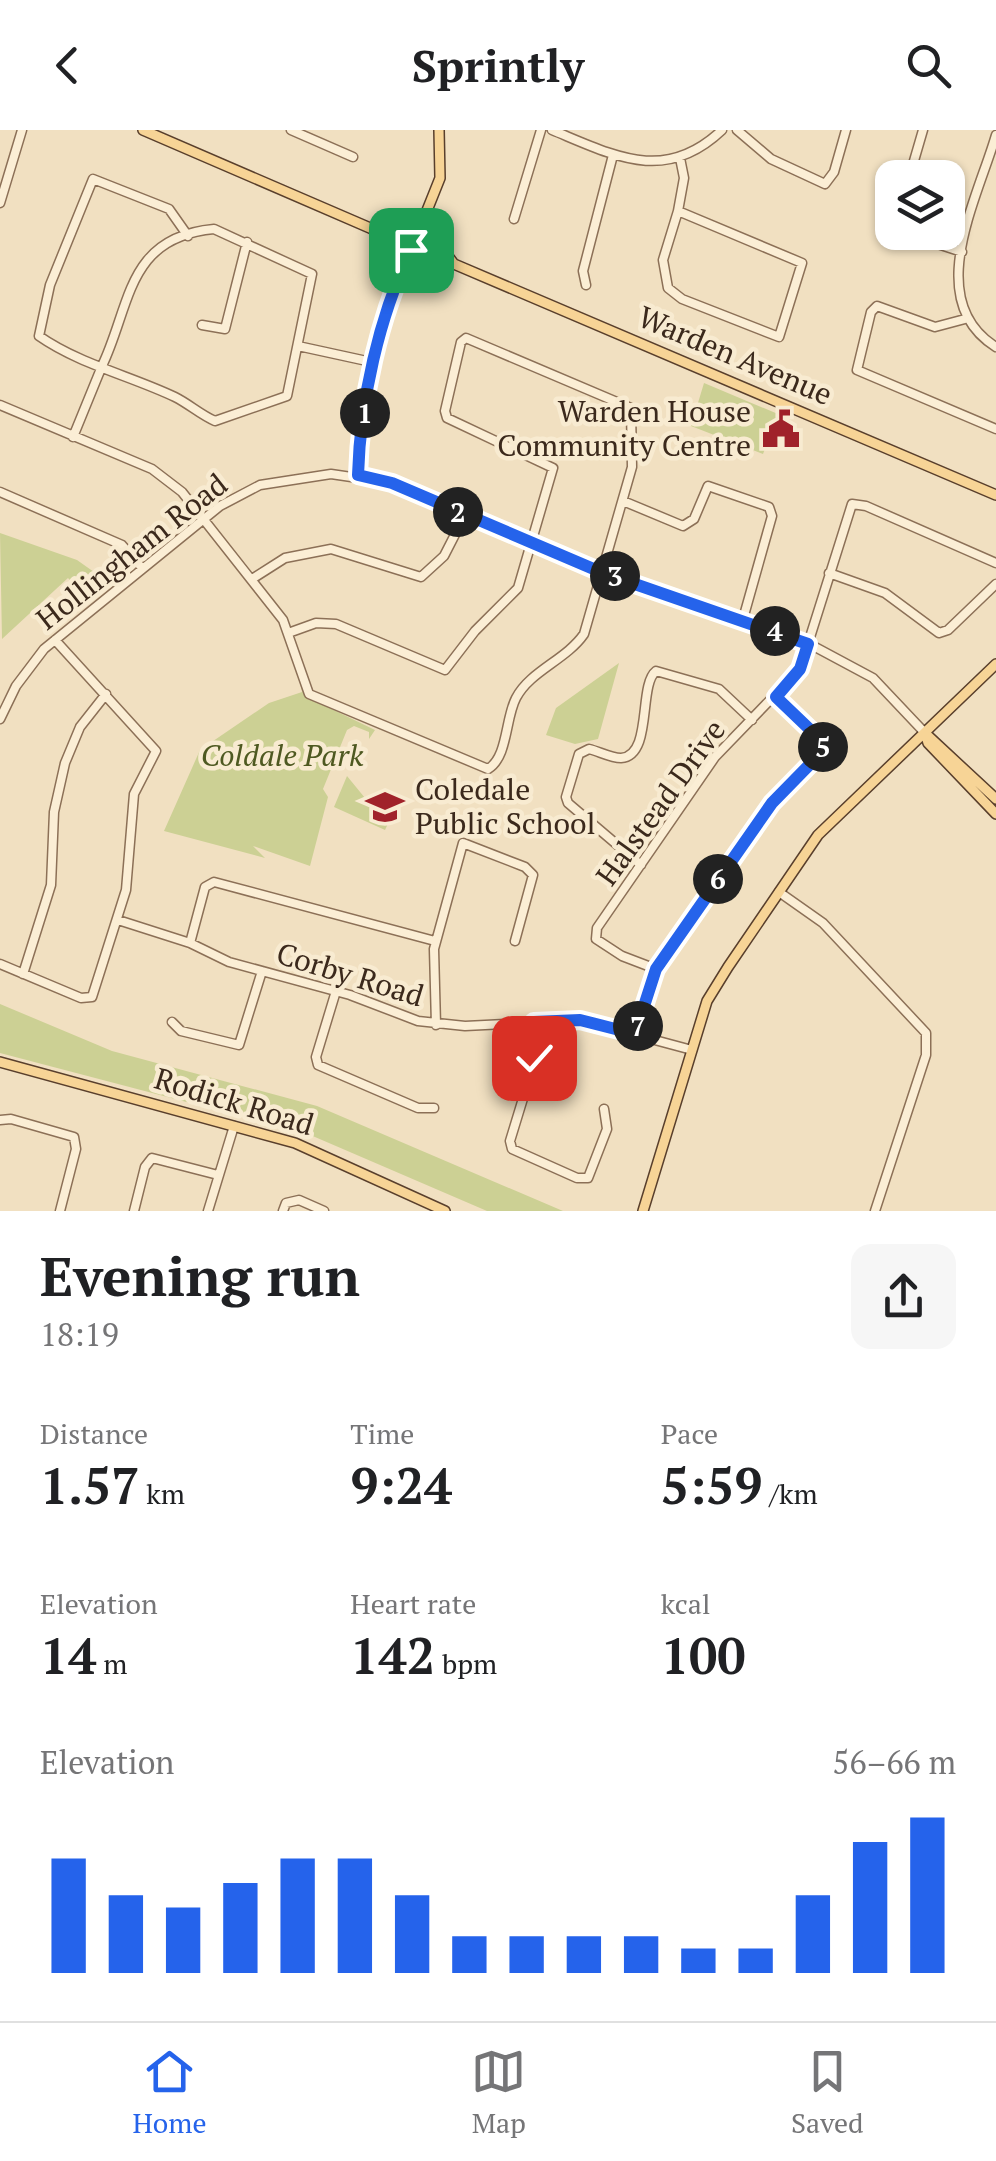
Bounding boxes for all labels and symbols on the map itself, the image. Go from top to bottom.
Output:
pin [369,208,454,293]
street label: Warden Avenue [632,296,839,414]
pin: 1 [340,388,390,438]
place label: Warden House Community Centre [497,391,751,465]
public building icon: Warden House Community Centre [760,408,802,450]
street label: Hollingham Road [28,464,235,638]
pin: 2 [433,487,483,537]
pin: 3 [590,551,640,601]
pin: 4 [750,606,800,656]
street label: Halstead Drive [586,711,734,893]
pin: 5 [798,722,848,772]
park label: Coldale Park [201,735,364,775]
place label: Coledale Public School [415,769,596,843]
school or university icon: Coledale Public School [364,786,406,828]
pin: 6 [693,854,743,904]
street label: Corby Road [272,933,429,1015]
pin: 7 [613,1001,663,1051]
pin [492,1016,577,1101]
street label: Rodick Road [150,1058,319,1144]

